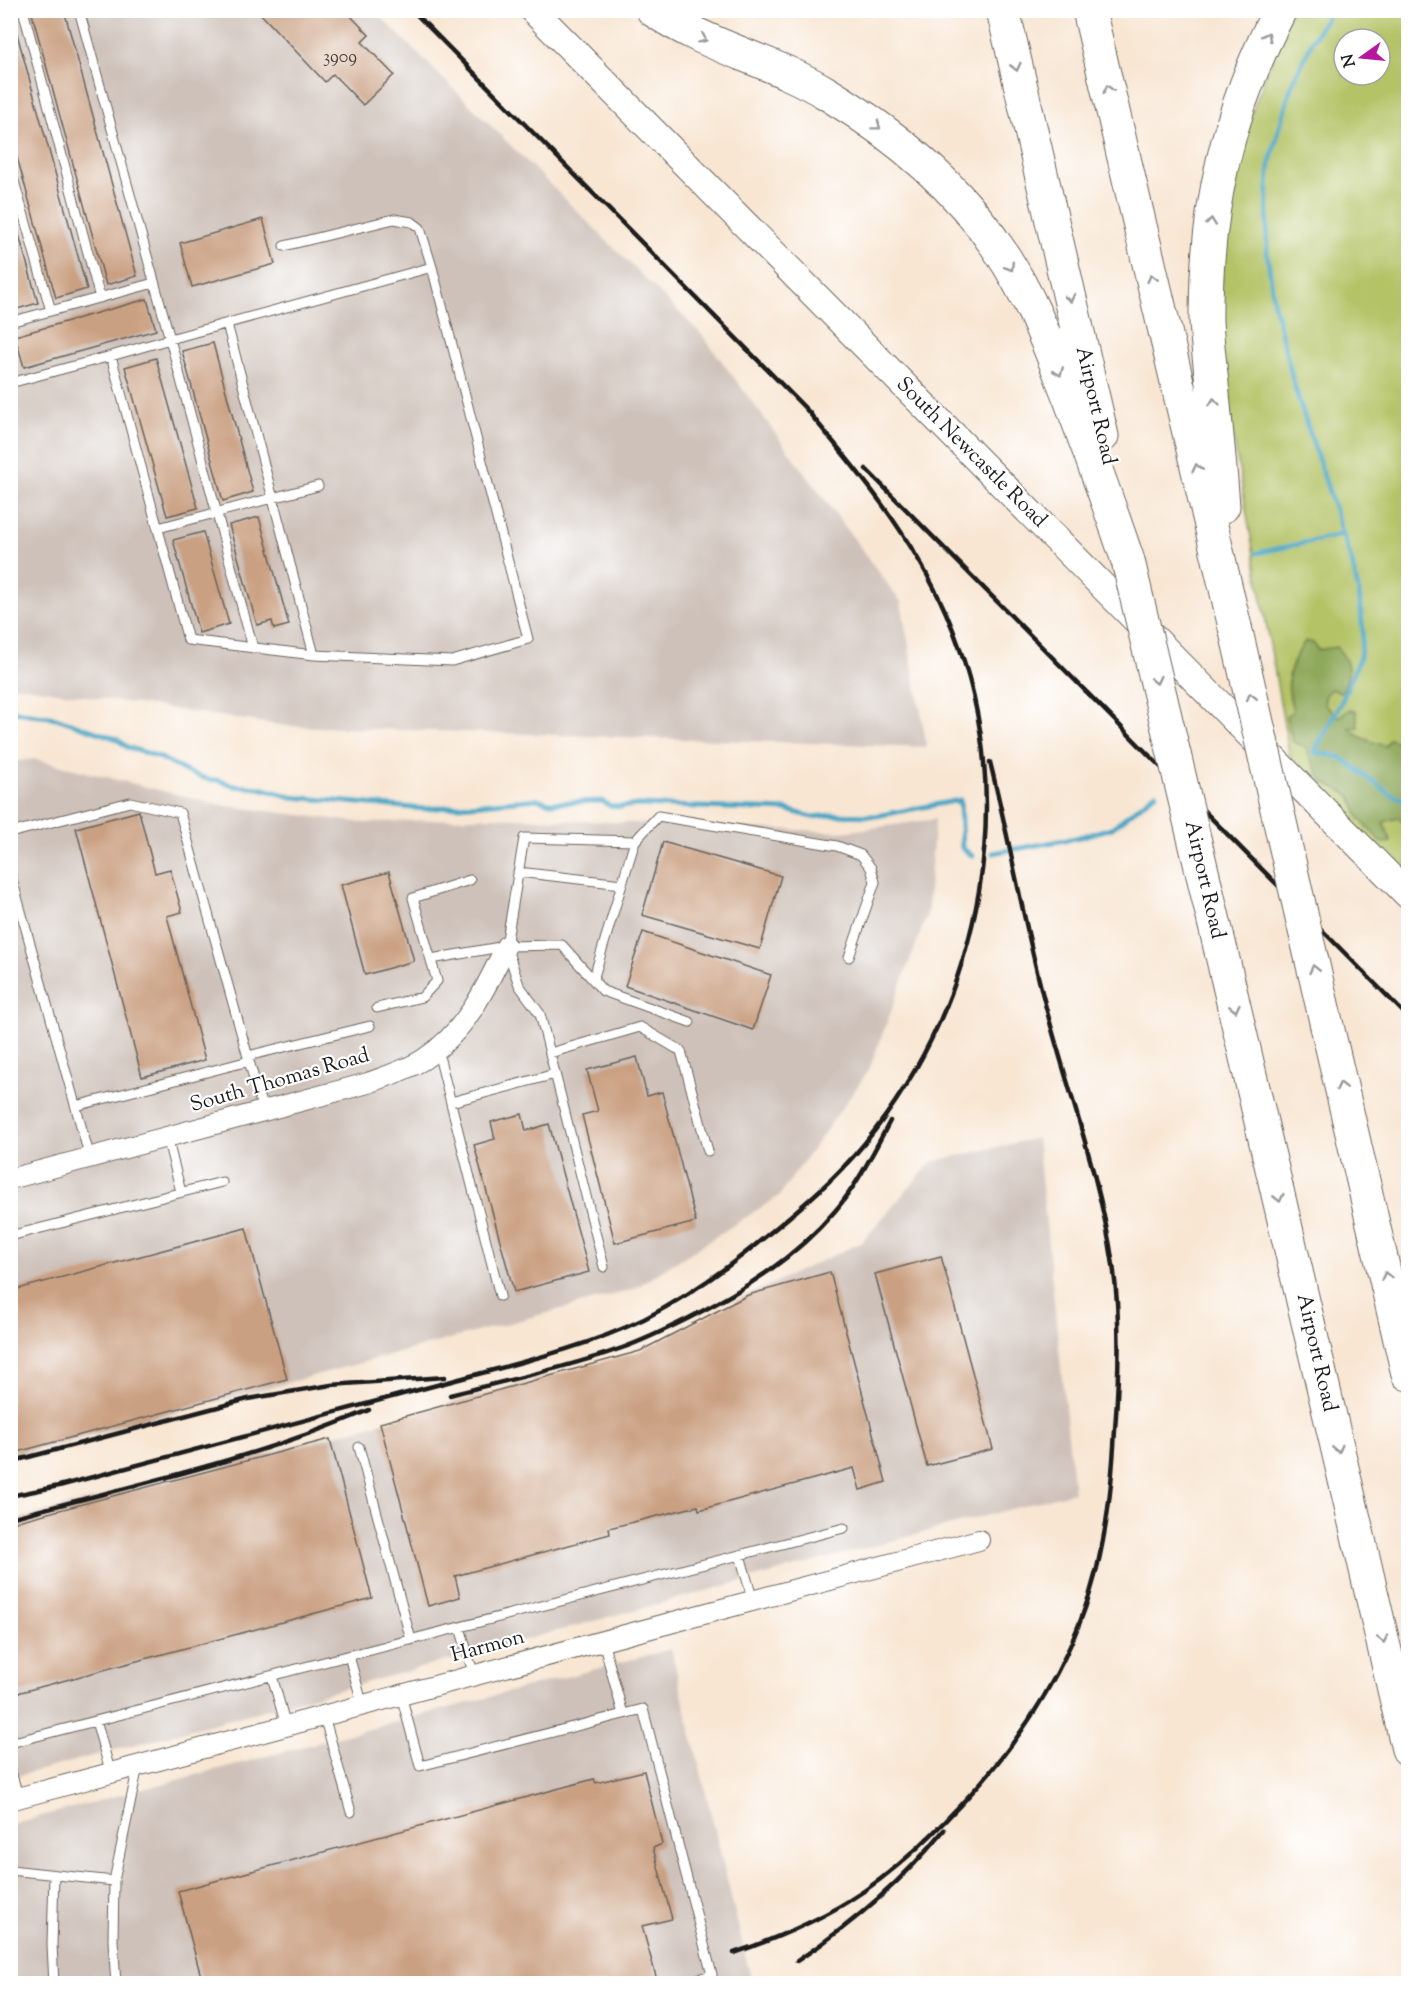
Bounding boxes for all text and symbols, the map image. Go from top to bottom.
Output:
north arrow [1332,27,1392,87]
one-way arrow [1259,31,1271,42]
one-way arrow [697,32,708,44]
house number: 3909 [323,45,357,71]
text: N [1337,51,1363,69]
one-way arrow [1009,62,1022,72]
one-way arrow [1102,84,1115,94]
one-way arrow [871,119,882,130]
one-way arrow [1204,217,1217,226]
one-way arrow [1003,261,1015,271]
one-way arrow [1147,274,1160,284]
one-way arrow [1063,293,1076,303]
street label: Airport Road [1067,344,1123,468]
one-way arrow [1052,366,1064,377]
street label: South Newcastle Road [889,371,1053,535]
one-way arrow [1208,397,1221,406]
one-way arrow [1191,463,1204,473]
one-way arrow [1149,674,1162,684]
one-way arrow [1245,692,1258,702]
street label: Airport Road [1176,818,1232,942]
one-way arrow [1308,964,1321,974]
one-way arrow [1227,1003,1240,1013]
street label: South Thomas Road [187,1041,373,1121]
one-way arrow [1336,1081,1349,1091]
one-way arrow [1272,1192,1285,1202]
one-way arrow [1380,1271,1393,1281]
street label: Airport Road [1288,1291,1344,1415]
one-way arrow [1331,1444,1344,1454]
street label: Harmon [448,1623,528,1671]
one-way arrow [1375,1634,1388,1644]

